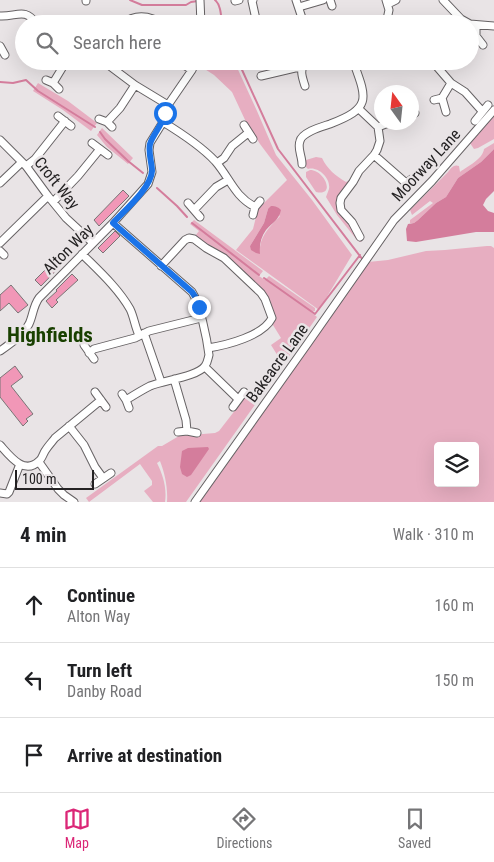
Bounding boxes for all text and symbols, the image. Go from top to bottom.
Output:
search box [15,15,479,70]
icon: search [33,29,61,57]
text: Search here [73,31,161,54]
north arrow [374,85,419,130]
route start [154,102,177,125]
street label: Moorway Lane [388,125,464,205]
street label: Croft Way [30,153,84,213]
street label: Alton Way [39,220,97,278]
route end [188,296,211,319]
street label: Bakeacre Lane [242,320,312,406]
district label: Highfields [7,323,93,347]
map controls [434,442,479,487]
button: layers [434,442,479,487]
scale bar [15,467,94,490]
text: 100 m [22,471,57,487]
text: 4 min [20,523,67,547]
text: Walk · 310 m [393,525,474,544]
text: Continue [67,584,135,607]
icon: ahead [20,591,48,619]
text: 160 m [435,596,474,615]
text: Alton Way [67,607,130,626]
text: Turn left [67,659,132,682]
icon: left [20,666,48,694]
text: 150 m [435,671,474,690]
text: Danby Road [67,682,142,701]
icon: arrive [20,741,48,769]
text: Arrive at destination [67,744,222,767]
tab: Map [63,805,91,851]
tab: Directions [216,805,272,851]
tab: Saved [398,805,431,851]

